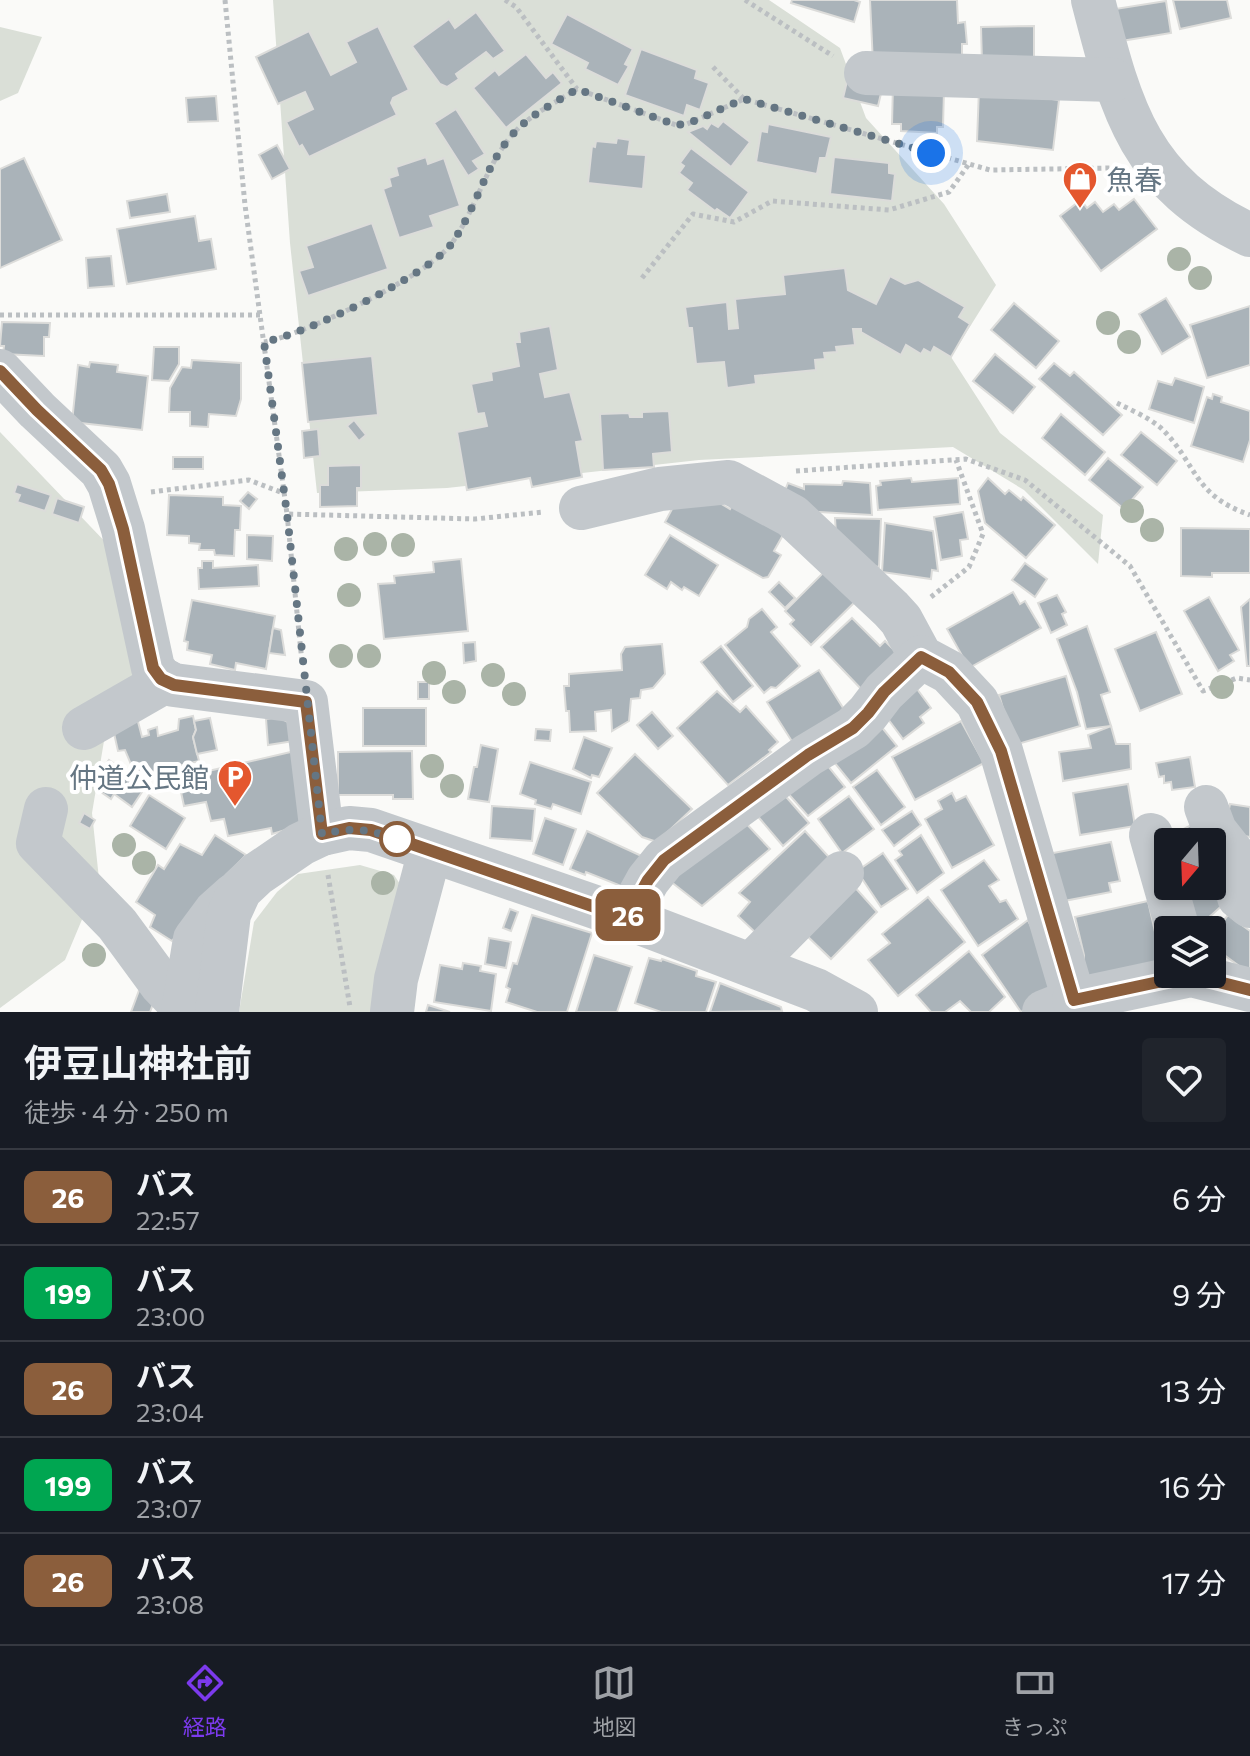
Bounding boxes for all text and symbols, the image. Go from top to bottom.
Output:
your location [911,133,951,173]
shop icon: 魚春 [1061,160,1099,210]
place label: 魚春 [1106,162,1162,196]
parking icon: 仲道公民館 [216,758,254,808]
place label: 仲道公民館 [69,760,209,794]
unlabelled marker [380,822,414,856]
north arrow [1154,828,1226,900]
map controls [1154,828,1226,988]
line badge: 26 [592,889,664,941]
text: 26 [611,898,645,932]
button: layers [1154,916,1226,988]
text: 伊豆山神社前 [24,1038,252,1085]
button: heart [1142,1038,1226,1122]
text: 徒歩 · 4 分 · 250 m [24,1096,229,1127]
text: バス [136,1164,196,1201]
text: 6 分 [1172,1179,1226,1216]
text: 26 [51,1180,85,1214]
text: 22:57 [136,1204,200,1235]
text: バス [136,1260,196,1297]
text: 9 分 [1172,1275,1226,1312]
text: 199 [44,1276,92,1310]
text: 23:00 [136,1300,205,1331]
text: バス [136,1356,196,1393]
text: 13 分 [1160,1371,1226,1408]
text: 26 [51,1372,85,1406]
text: 23:04 [136,1396,204,1427]
text: バス [136,1452,196,1489]
text: 16 分 [1159,1467,1226,1504]
text: 199 [44,1468,92,1502]
text: 23:07 [136,1492,202,1523]
text: バス [136,1548,196,1585]
text: 17 分 [1162,1563,1226,1600]
text: 26 [51,1564,85,1598]
text: 23:08 [136,1588,204,1619]
tab: 経路 [183,1661,227,1741]
tab: 地図 [592,1661,636,1741]
tab: きっぷ [1002,1661,1067,1741]

